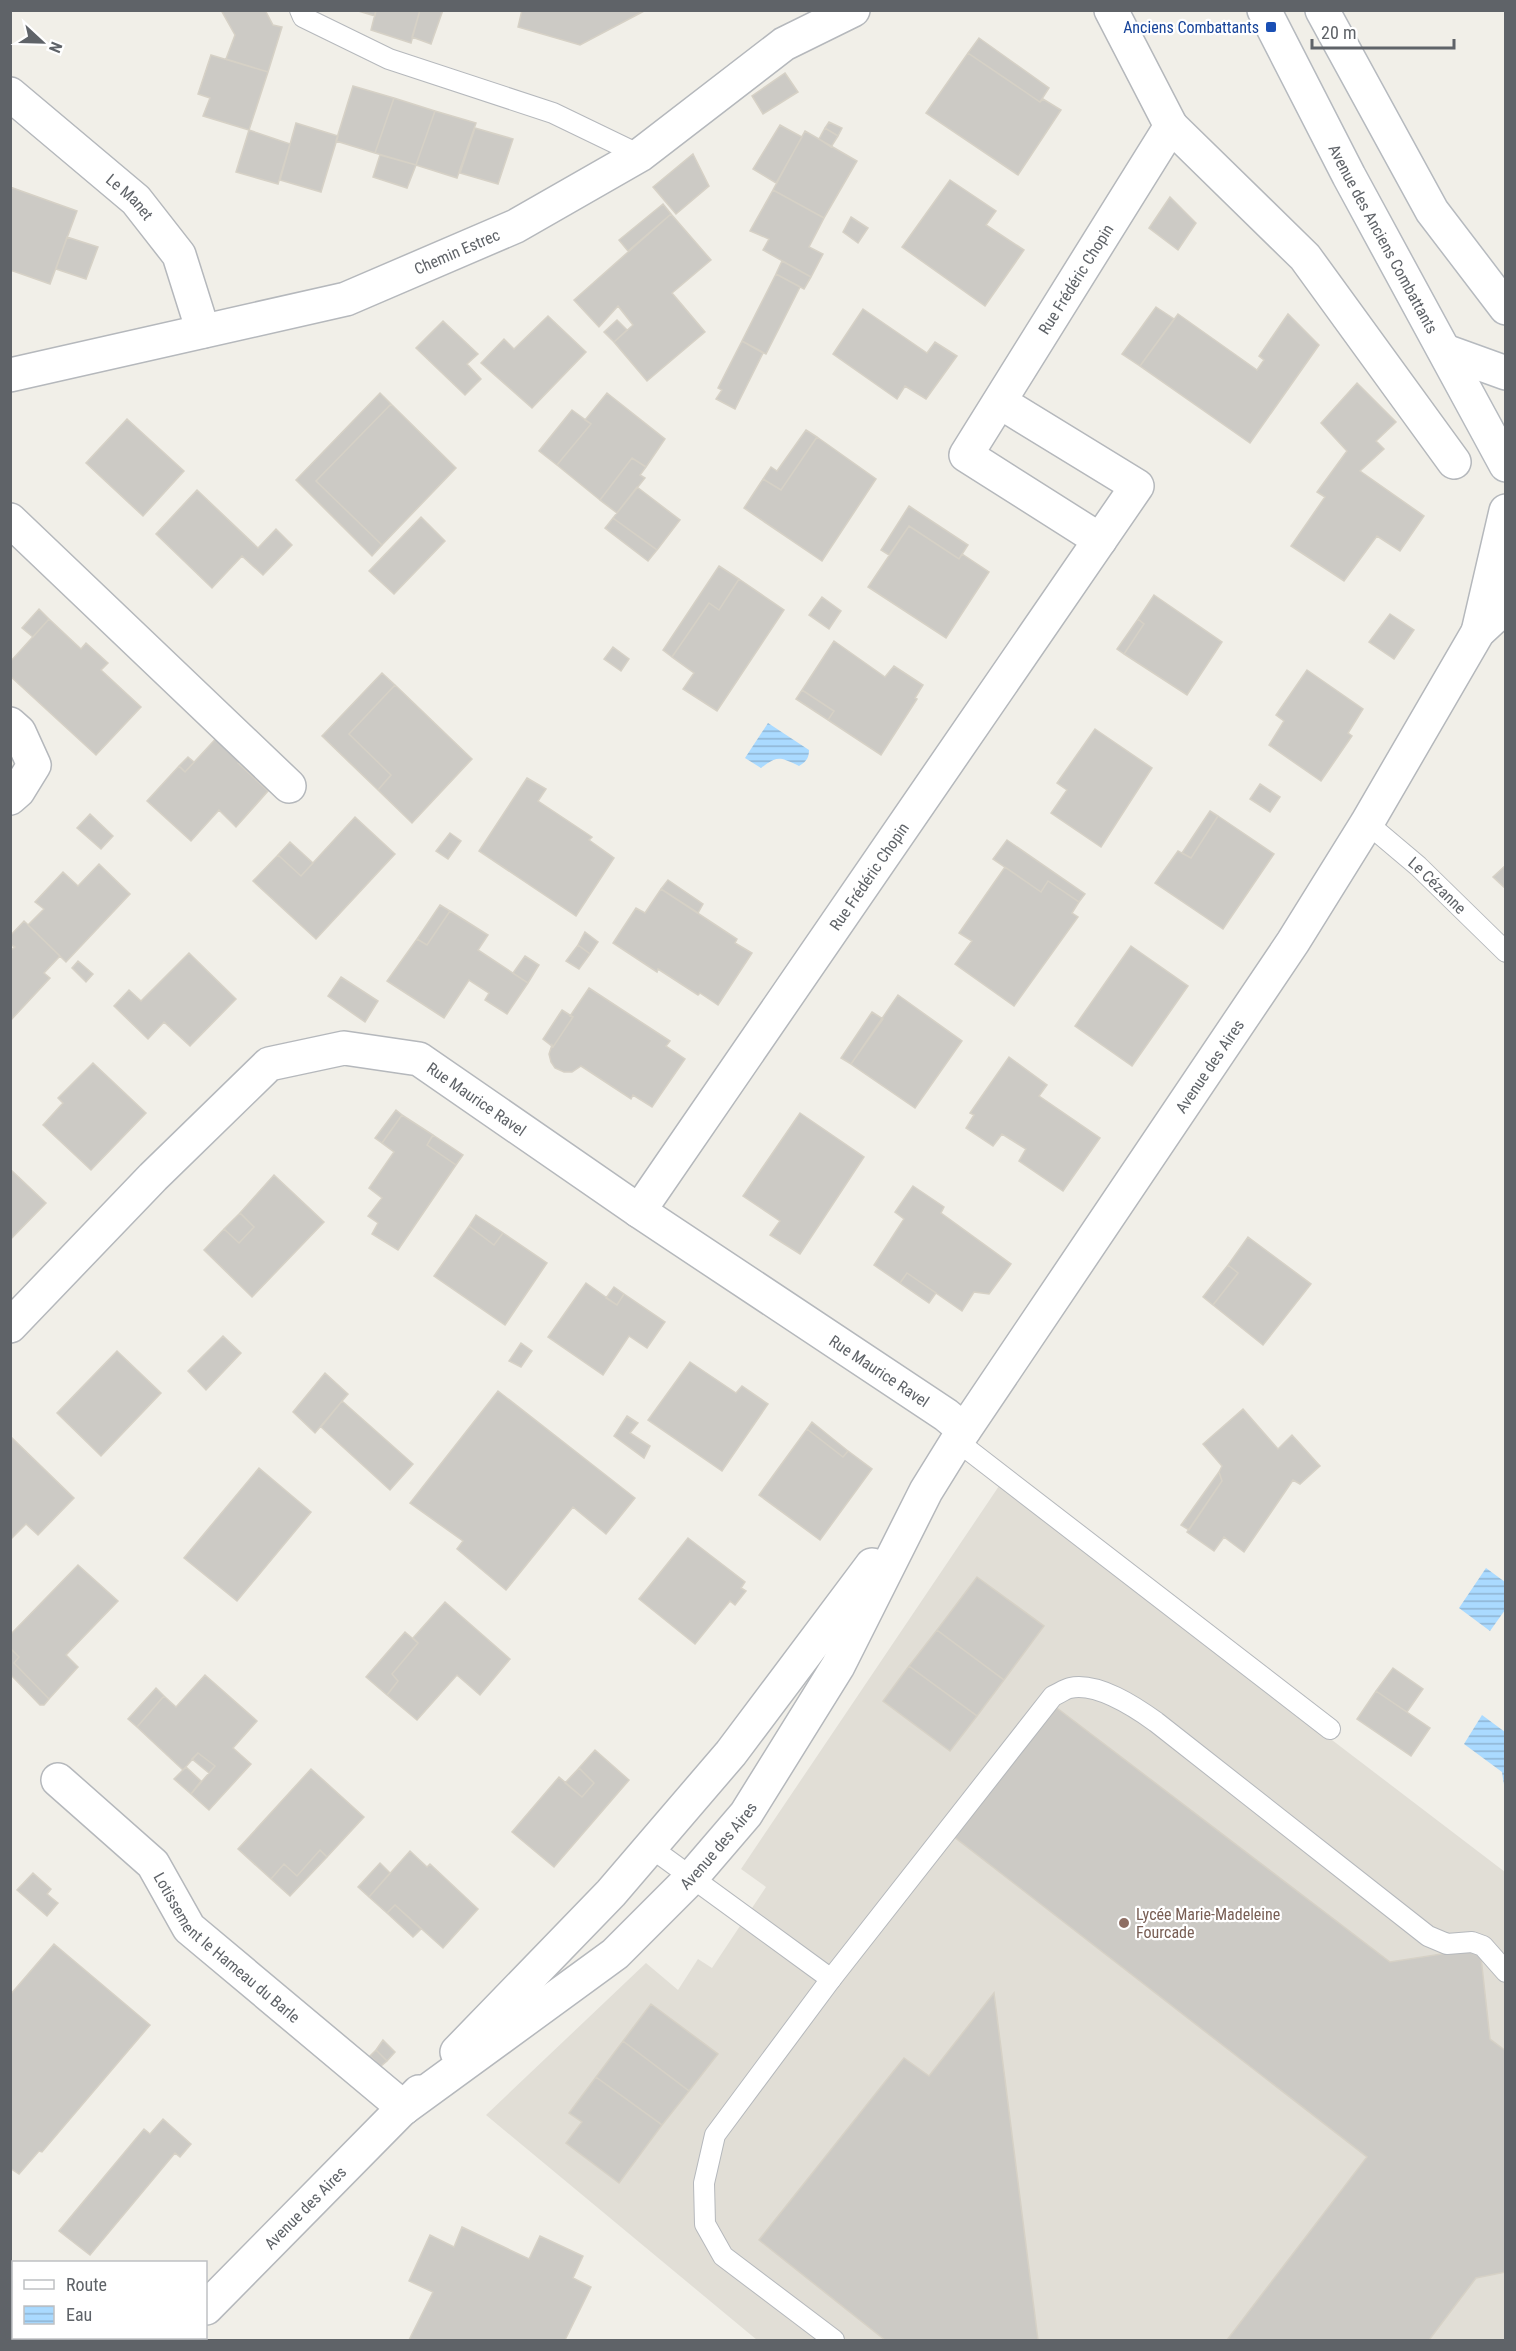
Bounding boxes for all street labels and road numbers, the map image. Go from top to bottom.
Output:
street label: Avenue des Anciens Combattants [1324,141,1442,337]
street label: Le Manet [102,170,157,224]
street label: Rue Frédéric Chopin [1035,221,1118,338]
street label: Chemin Estrec [411,225,503,279]
street label: Rue Frédéric Chopin [826,819,913,934]
street label: Le Cézanne [1404,853,1470,918]
street label: Avenue des Aires [1172,1016,1248,1117]
street label: Rue Maurice Ravel [423,1058,529,1140]
street label: Rue Maurice Ravel [826,1331,933,1411]
street label: Avenue des Aires [676,1799,761,1894]
street label: Lotissement le Hameau du Barle [150,1869,304,2027]
street label: Avenue des Aires [260,2163,350,2253]

